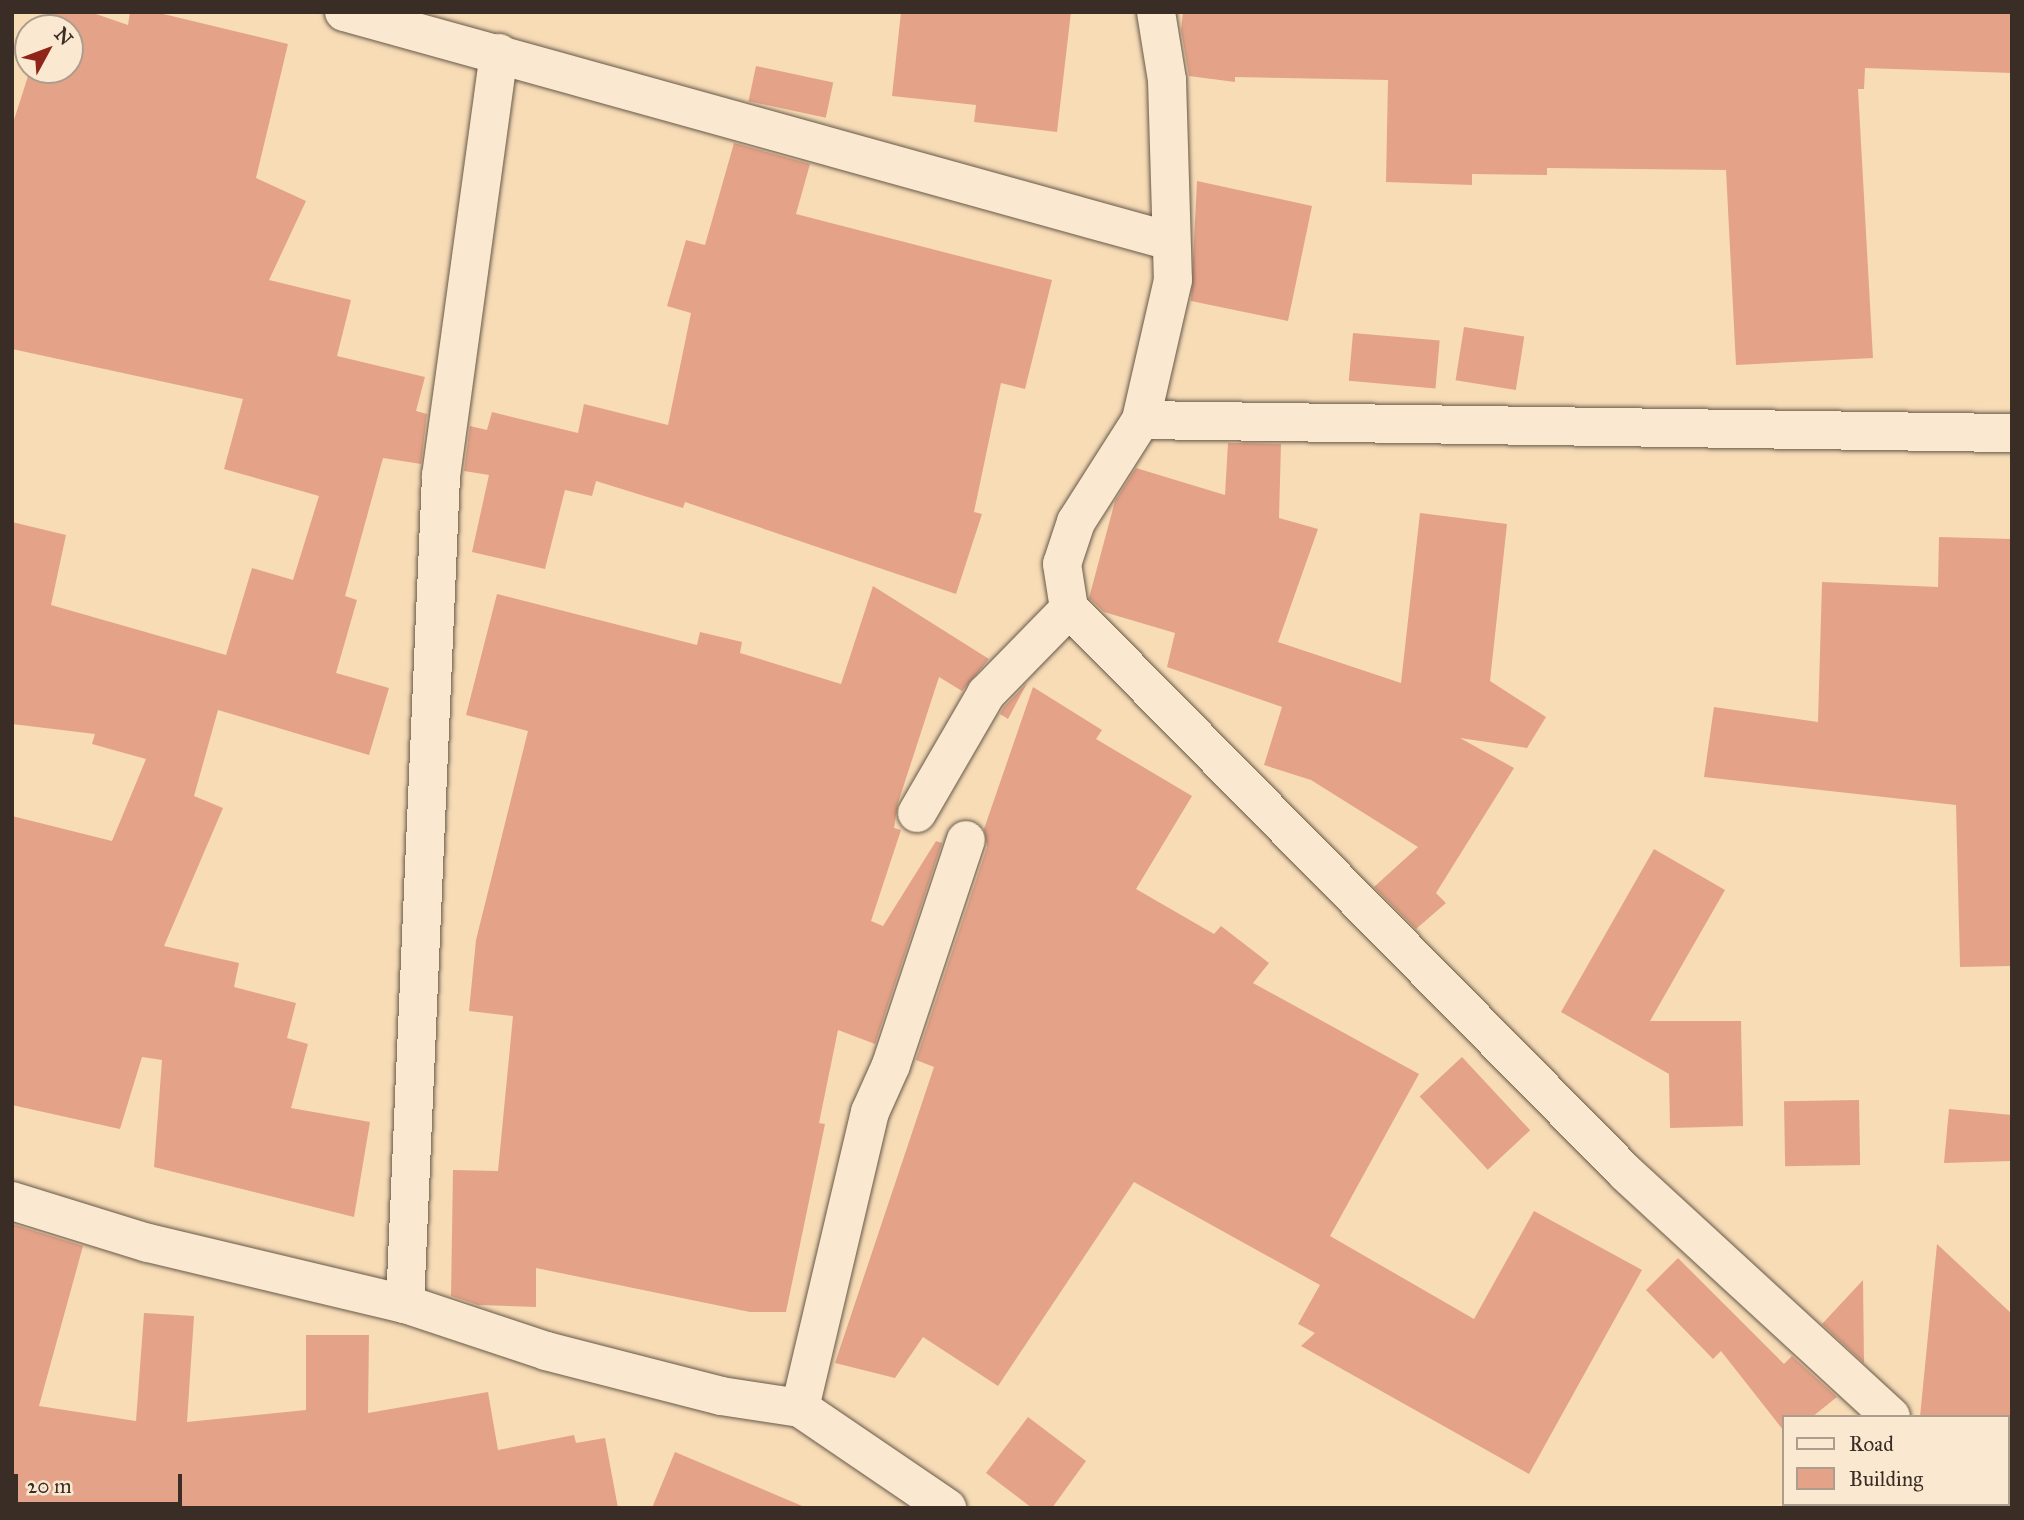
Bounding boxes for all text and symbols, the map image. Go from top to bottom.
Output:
north arrow [14,14,84,84]
text: N [50,23,78,50]
legend [1783,1415,2010,1506]
text: Road [1849,1431,1894,1457]
scale bar [18,1460,186,1504]
text: Building [1849,1466,1923,1492]
text: 20 m [27,1473,72,1499]

